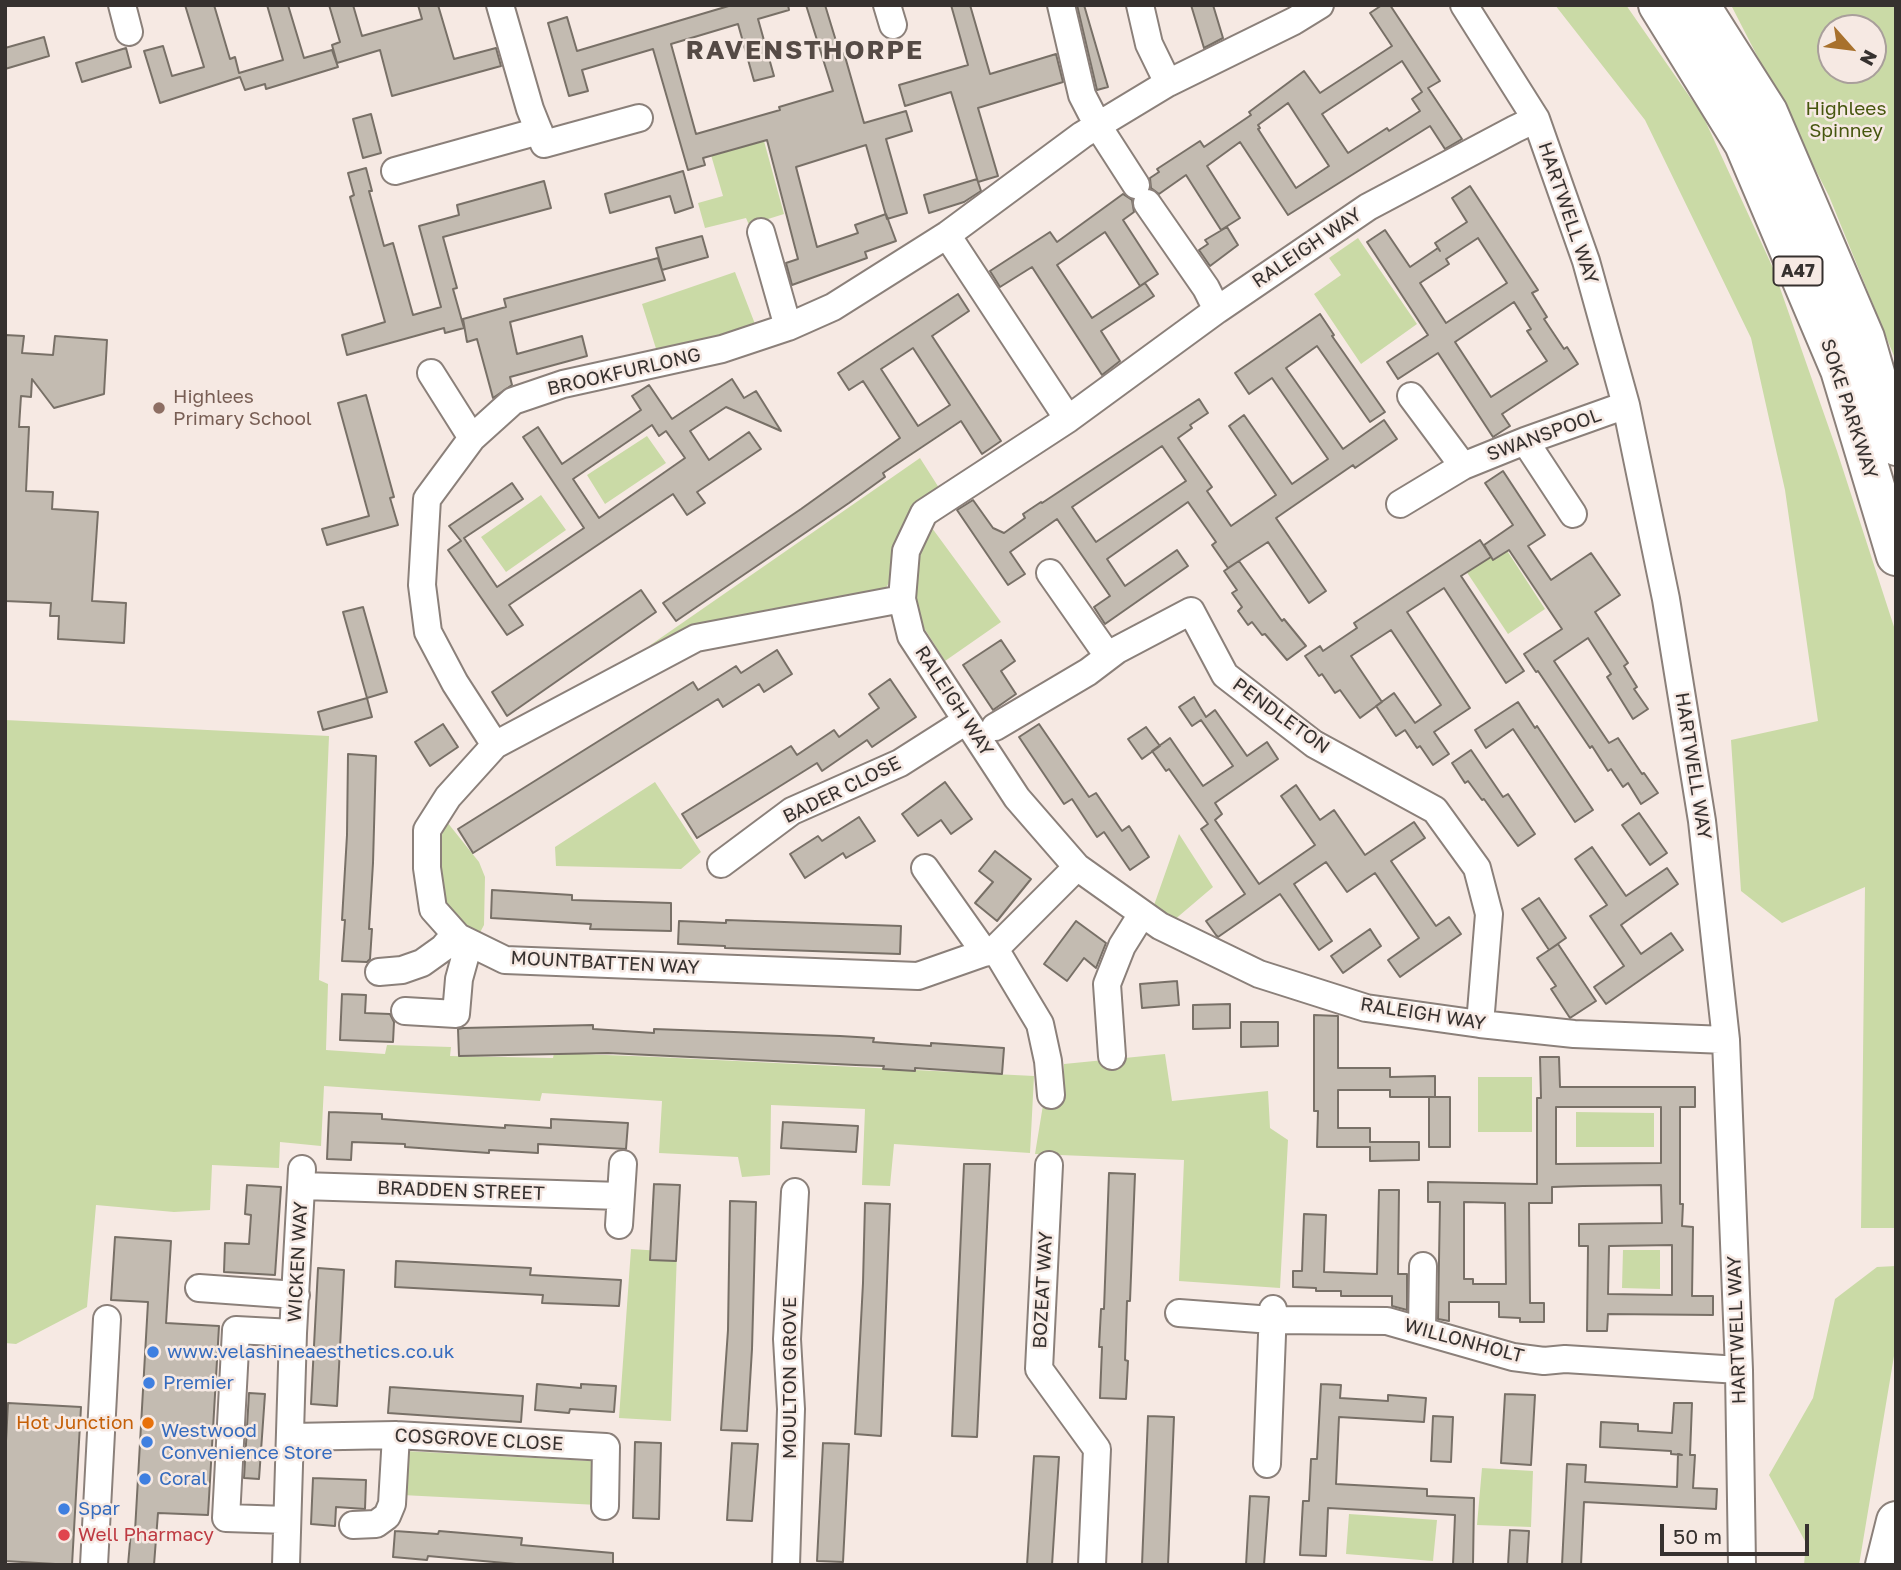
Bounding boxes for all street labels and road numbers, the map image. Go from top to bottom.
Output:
street label: HARTWELL WAY [1533,139,1603,287]
street label: RALEIGH WAY [1248,203,1366,293]
road number: A47 [1773,256,1822,286]
street label: SOKE PARKWAY [1816,336,1882,482]
street label: BROOKFURLONG [545,343,703,401]
street label: SWANSPOOL [1484,404,1604,466]
street label: RALEIGH WAY [910,642,998,760]
street label: PENDLETON [1228,673,1334,759]
street label: HARTWELL WAY [1670,691,1716,841]
street label: BADER CLOSE [779,752,905,828]
street label: MOUNTBATTEN WAY [510,947,700,979]
street label: RALEIGH WAY [1359,993,1487,1035]
street label: BRADDEN STREET [377,1177,545,1205]
street label: WICKEN WAY [283,1201,313,1323]
street label: BOZEAT WAY [1029,1231,1057,1349]
street label: HARTWELL WAY [1723,1255,1751,1405]
street label: MOULTON GROVE [779,1297,801,1459]
street label: WILLONHOLT [1402,1314,1526,1368]
street label: COSGROVE CLOSE [394,1424,564,1456]

